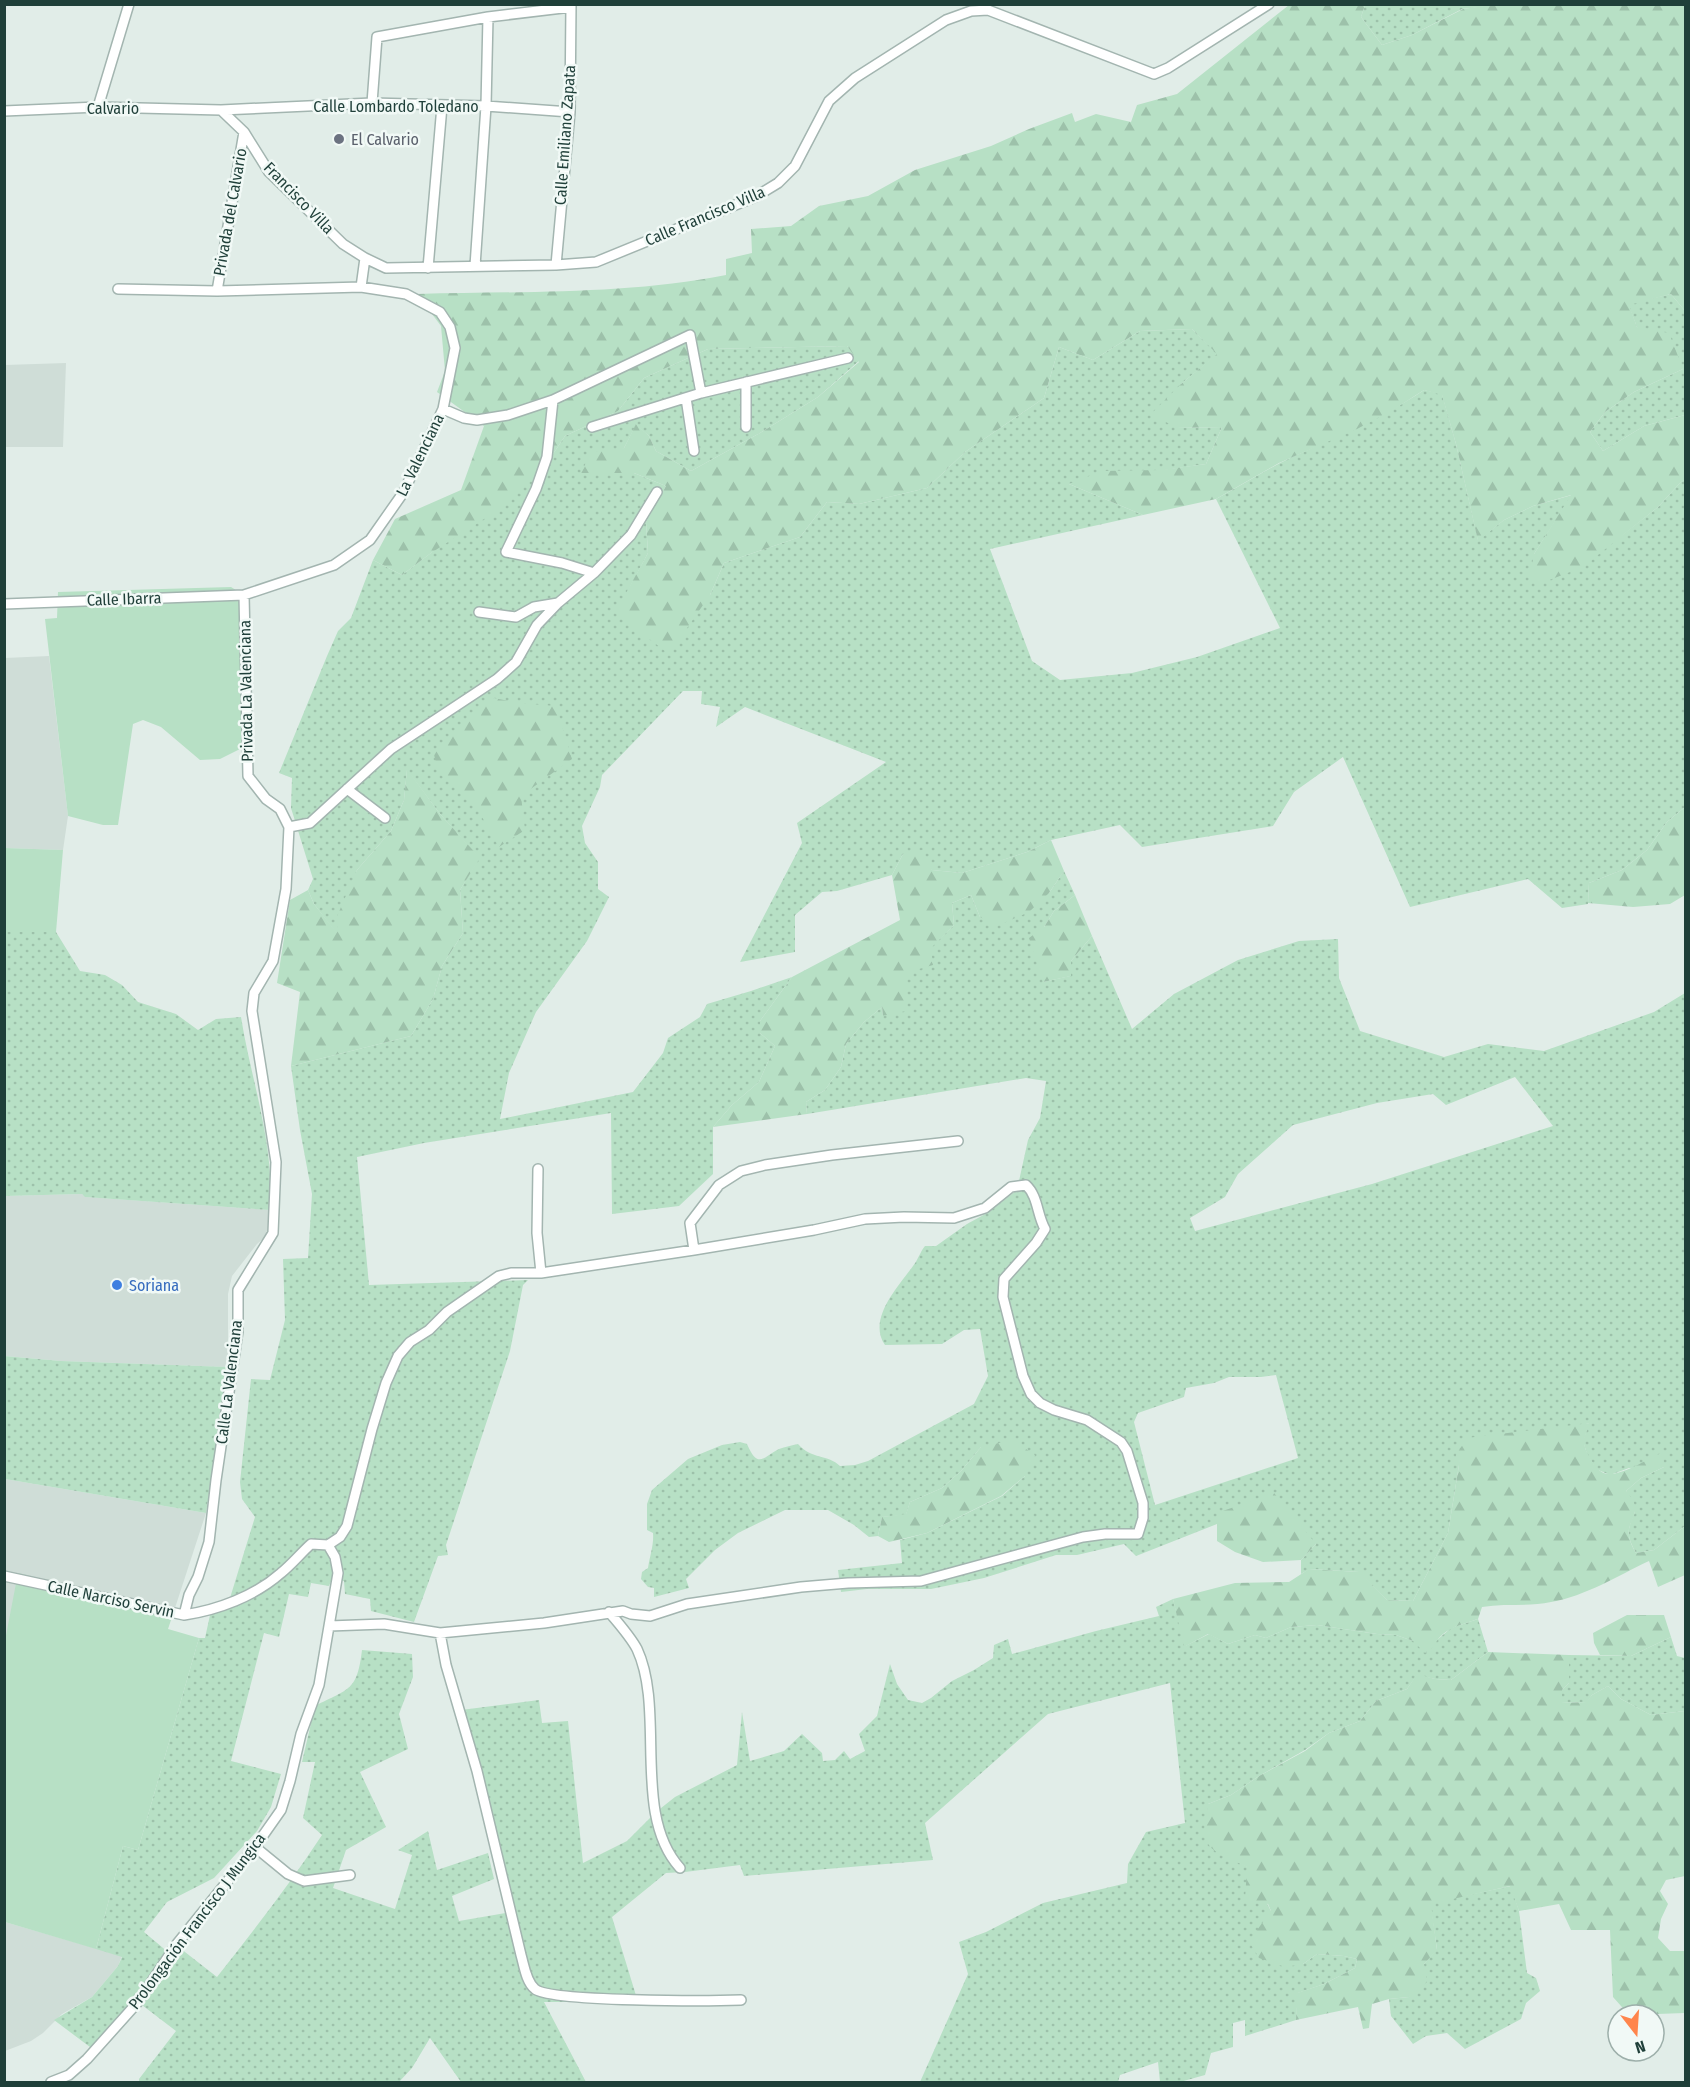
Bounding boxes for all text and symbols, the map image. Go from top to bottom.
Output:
street label: Calle Emiliano Zapata [551,64,579,206]
street label: Calle Lombardo Toledano [313,97,479,116]
street label: Calvario [87,99,139,118]
place label: El Calvario [351,130,419,149]
marker: El Calvario [332,132,346,146]
street label: Privada del Calvario [209,147,251,277]
street label: Francisco Villa [260,158,338,238]
street label: Calle Francisco Villa [642,182,768,250]
street label: La Valenciana [392,411,448,499]
street label: Calle Ibarra [86,588,162,610]
street label: Privada La Valenciana [235,620,257,762]
place label: Soriana [129,1276,179,1295]
marker: Soriana [110,1278,124,1292]
street label: Calle La Valenciana [212,1319,246,1445]
street label: Calle Narciso Servin [46,1576,176,1622]
street label: Prolongación Francisco J Mungica [124,1829,270,2013]
north arrow [1606,2003,1666,2063]
text: N [1633,2036,1648,2057]

